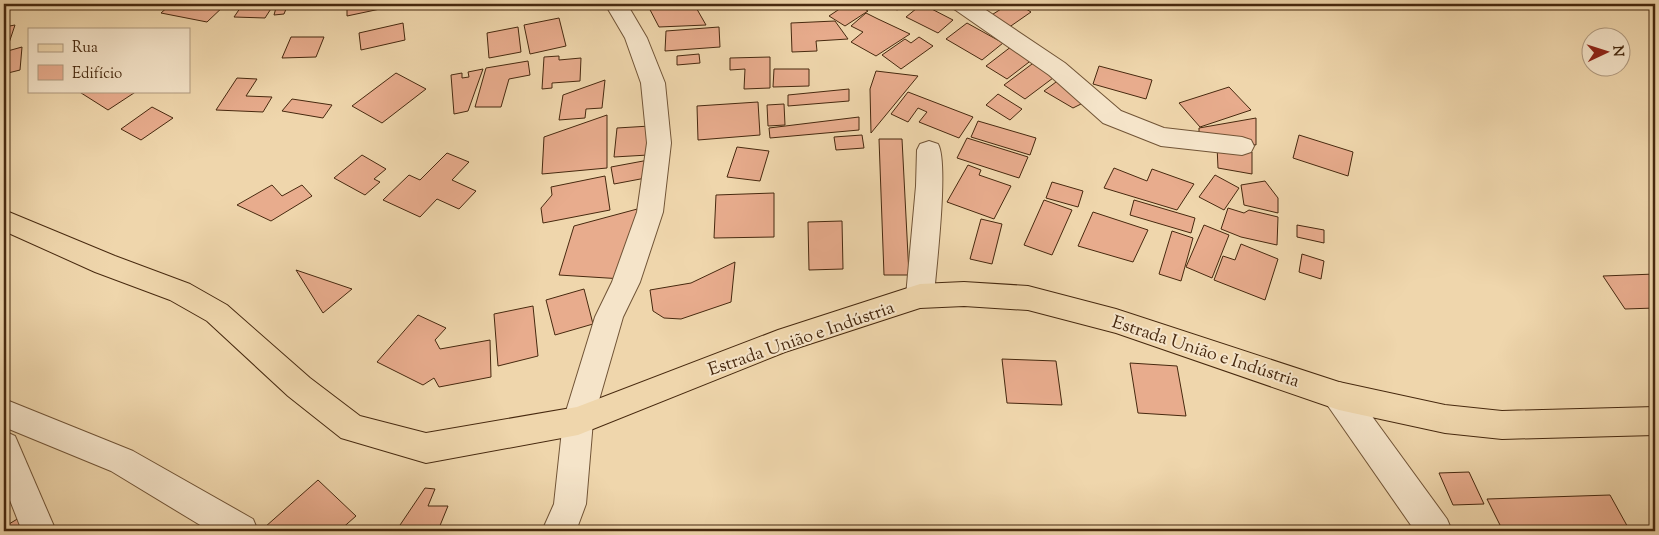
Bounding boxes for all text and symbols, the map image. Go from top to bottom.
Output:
legend [28,28,190,92]
north arrow [1582,28,1632,78]
text: Rua [72,38,98,59]
text: N [1607,45,1627,58]
text: Edifício [72,64,122,85]
street label: Estrada União e Indústria [705,296,898,384]
street label: Estrada União e Indústria [1108,310,1302,396]

